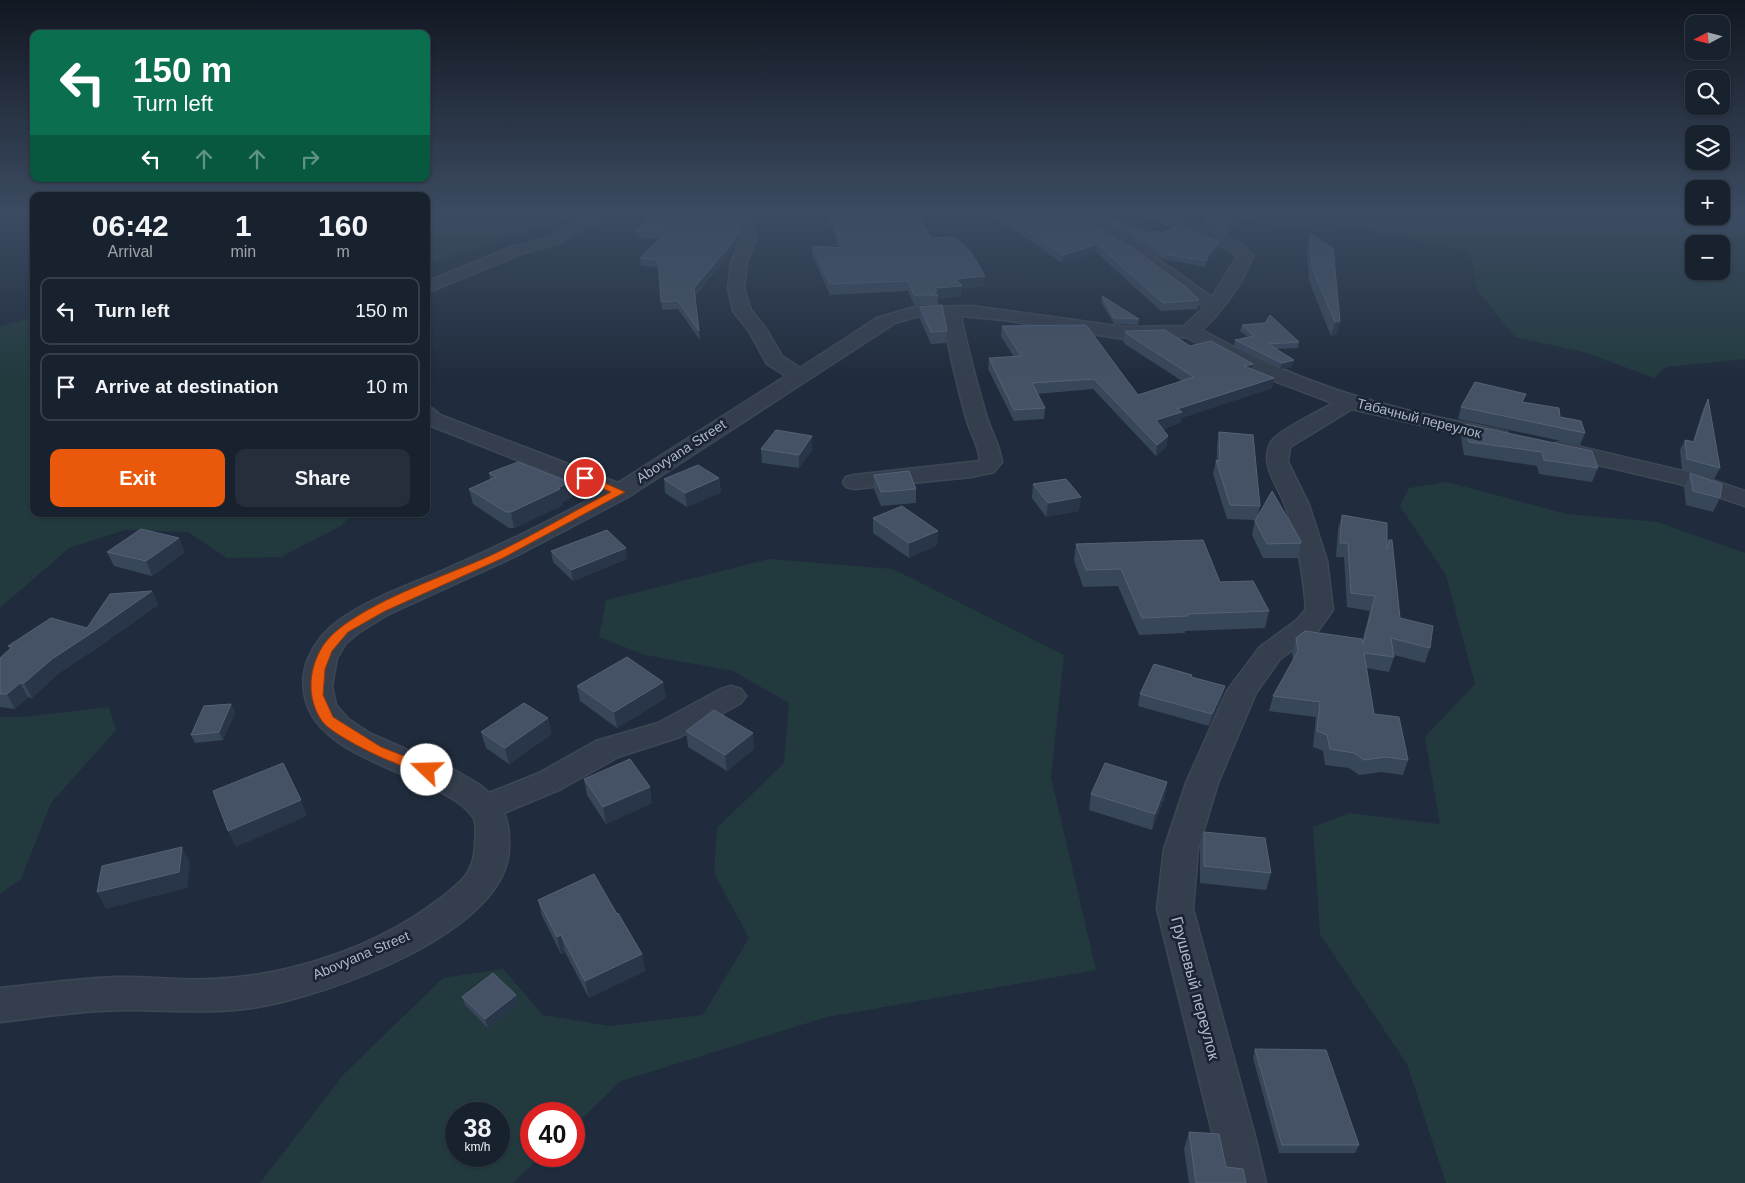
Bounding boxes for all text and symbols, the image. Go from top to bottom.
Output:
north arrow [1685,15,1730,60]
map controls [1685,15,1730,280]
icon: left [50,50,115,115]
text: 150 m [133,50,232,89]
button: search [1685,70,1730,115]
text: Turn left [133,91,213,116]
button: layers [1685,125,1730,170]
icon: left [137,145,165,173]
icon: ahead [190,145,218,173]
icon: ahead [243,145,271,173]
icon: right [296,145,324,173]
button: + [1685,180,1730,225]
text: 06:42 [92,209,169,242]
text: 1 [235,209,252,242]
text: 160 [318,209,368,242]
button: − [1685,235,1730,280]
text: Arrival [108,243,153,260]
text: min [230,243,256,260]
text: m [336,243,350,260]
icon: left [52,297,80,325]
text: Turn left [95,300,170,321]
text: 150 m [355,300,408,321]
icon: arrive [52,373,80,401]
text: Arrive at destination [95,376,279,397]
text: 10 m [366,376,408,397]
street label: Табачный переулок [1355,395,1484,441]
street label: Abovyana Street [633,416,729,486]
button: Exit [50,449,225,507]
button: Share [235,449,410,507]
pin [564,457,606,499]
icon: arrive [571,464,599,492]
position arrow [400,743,452,795]
street label: Грушевый переулок [1168,915,1223,1063]
street label: Abovyana Street [310,927,412,983]
speed limit sign: 40 [520,1102,585,1167]
text: 38 [464,1114,491,1142]
text: km/h [464,1140,491,1154]

